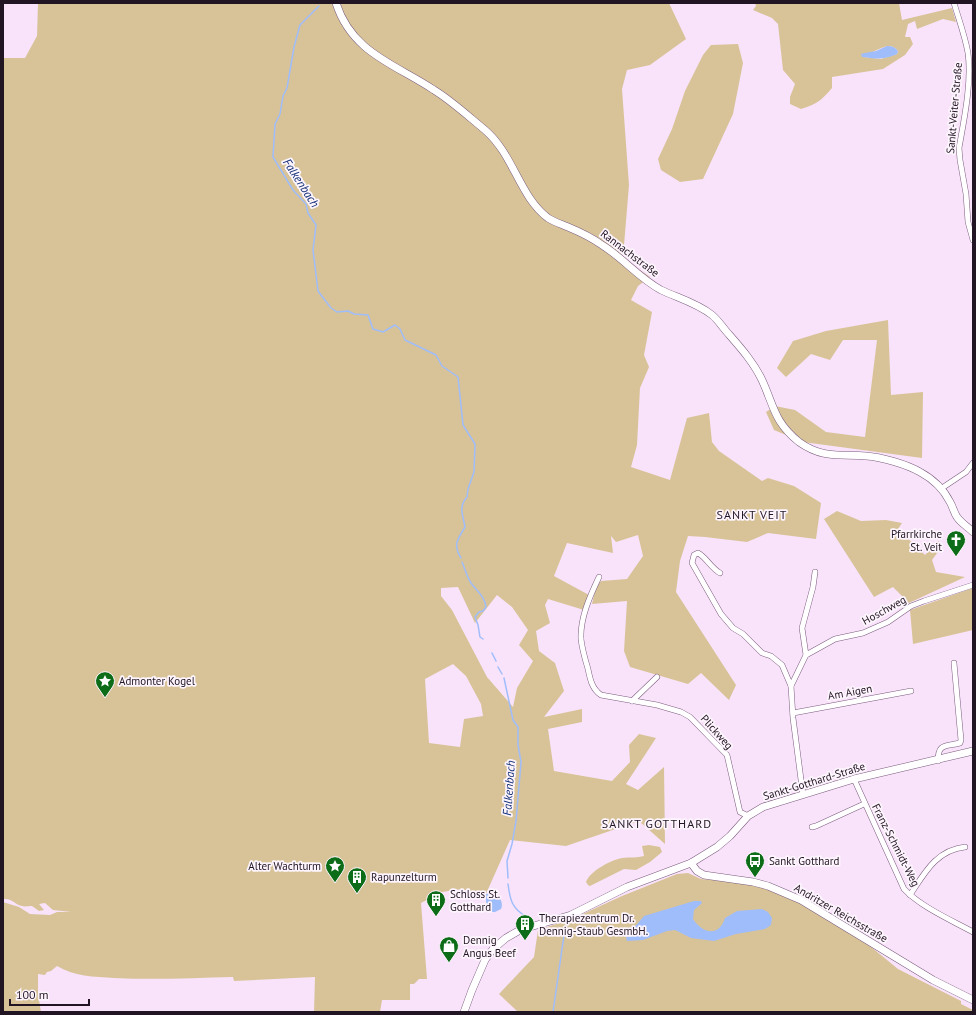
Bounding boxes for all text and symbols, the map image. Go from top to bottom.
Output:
street label: Sankt-Veiter-Straße [943,61,965,154]
water label: Falkenbach [280,155,323,210]
street label: Rannachstraße [598,226,662,280]
district label: SANKT VEIT [717,507,787,522]
place label: Pfarrkirche St. Veit [891,527,942,554]
church icon: Pfarrkirche St. Veit [945,529,967,557]
street label: Hoschweg [860,592,909,628]
place icon: Admonter Kogel [94,670,116,698]
place label: Admonter Kogel [119,674,196,688]
street label: Am Aigen [827,681,873,703]
street label: Plickweg [698,712,736,752]
street label: Sankt-Gotthard-Straße [761,759,867,803]
water label: Falkenbach [499,760,518,816]
street label: Franz-Schmidt-Weg [869,801,923,889]
district label: SANKT GOTTHARD [602,816,712,831]
bus stop icon: Sankt Gotthard [744,850,766,878]
place label: Sankt Gotthard [769,854,840,868]
place icon: Alter Wachturm [324,855,346,883]
place label: Alter Wachturm [248,859,321,873]
building icon: Rapunzelturm [346,866,368,894]
place label: Rapunzelturm [371,870,437,884]
street label: Andritzer Reichsstraße [792,881,891,946]
place label: Schloss St. Gotthard [450,887,500,914]
building icon: Schloss St. Gotthard [425,889,447,917]
place label: Therapiezentrum Dr. Dennig-Staub GesmbH. [539,911,648,938]
building icon: Therapiezentrum Dr. Dennig-Staub GesmbH. [514,913,536,941]
place label: Dennig Angus Beef [463,933,516,960]
shop icon: Dennig Angus Beef [438,935,460,963]
scale bar [10,981,89,1007]
text: 100 m [16,987,49,1002]

